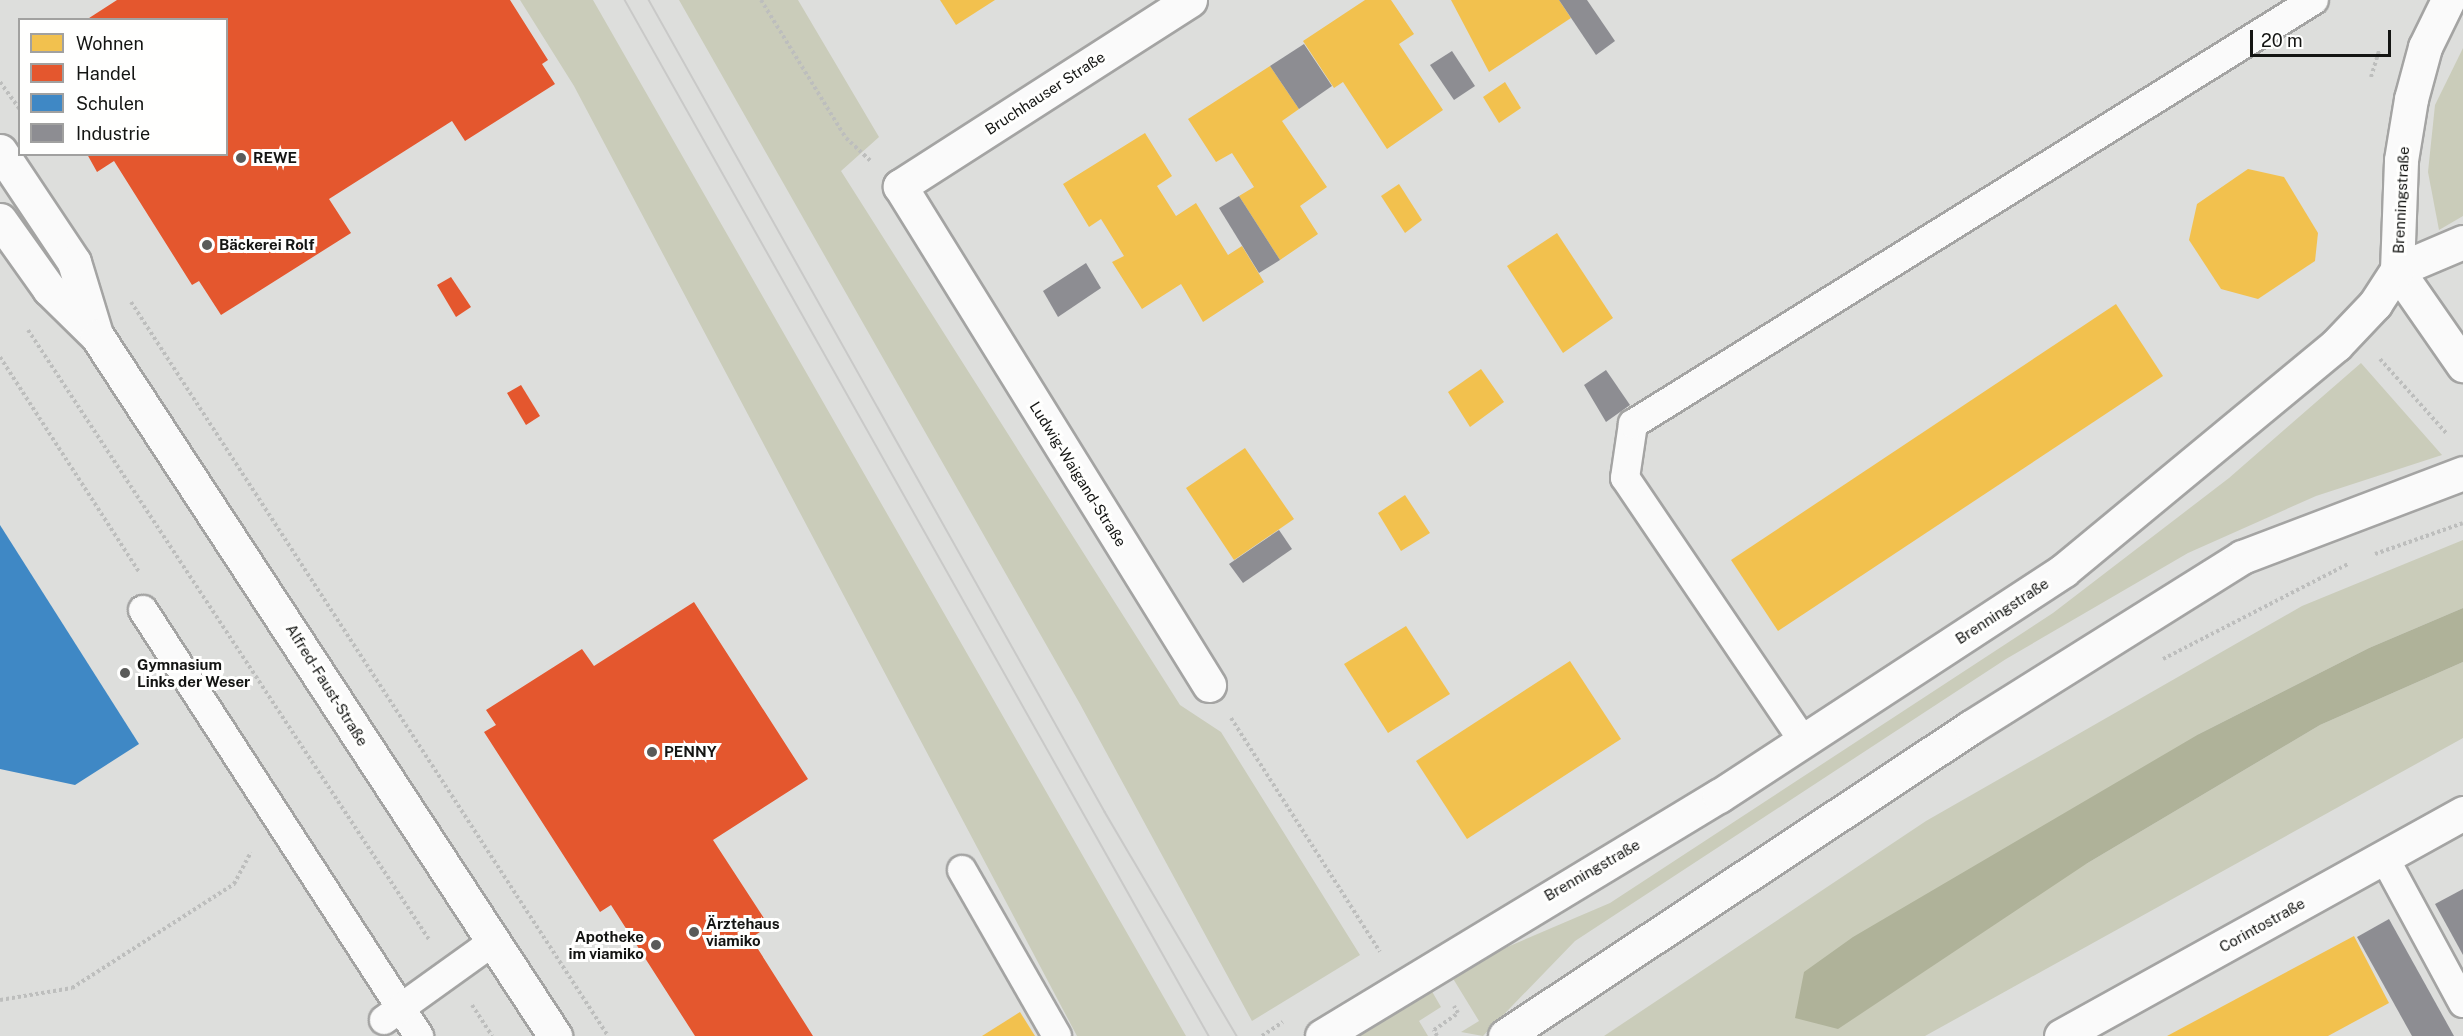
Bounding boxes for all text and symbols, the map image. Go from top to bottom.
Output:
legend [18,18,228,156]
scale bar [2253,18,2394,56]
text: 20 m [2261,30,2303,51]
text: Wohnen [76,33,144,54]
street label: Bruchhauser Straße [982,47,1108,139]
text: Handel [76,63,136,84]
text: Schulen [76,93,144,114]
text: Industrie [76,123,150,144]
street label: Brenningstraße [2389,146,2413,254]
place label: REWE [253,149,297,167]
marker: REWE [234,151,248,165]
place label: Bäckerei Rolf [219,236,314,254]
marker: Bäckerei Rolf [200,238,214,252]
street label: Ludwig-Waigand-Straße [1026,398,1130,550]
street label: Brenningstraße [1952,574,2052,648]
street label: Alfred-Faust-Straße [282,621,372,749]
place label: Gymnasium Links der Weser [137,655,251,690]
marker: Gymnasium Links der Weser [118,666,132,680]
place label: PENNY [664,743,717,761]
marker: PENNY [645,745,659,759]
street label: Brenningstraße [1541,835,1643,905]
street label: Corintostraße [2216,894,2308,956]
place label: Ärztehaus viamiko [706,914,780,949]
marker: Ärztehaus viamiko [687,925,701,939]
place label: Apotheke im viamiko [568,927,644,962]
marker: Apotheke im viamiko [649,938,663,952]

